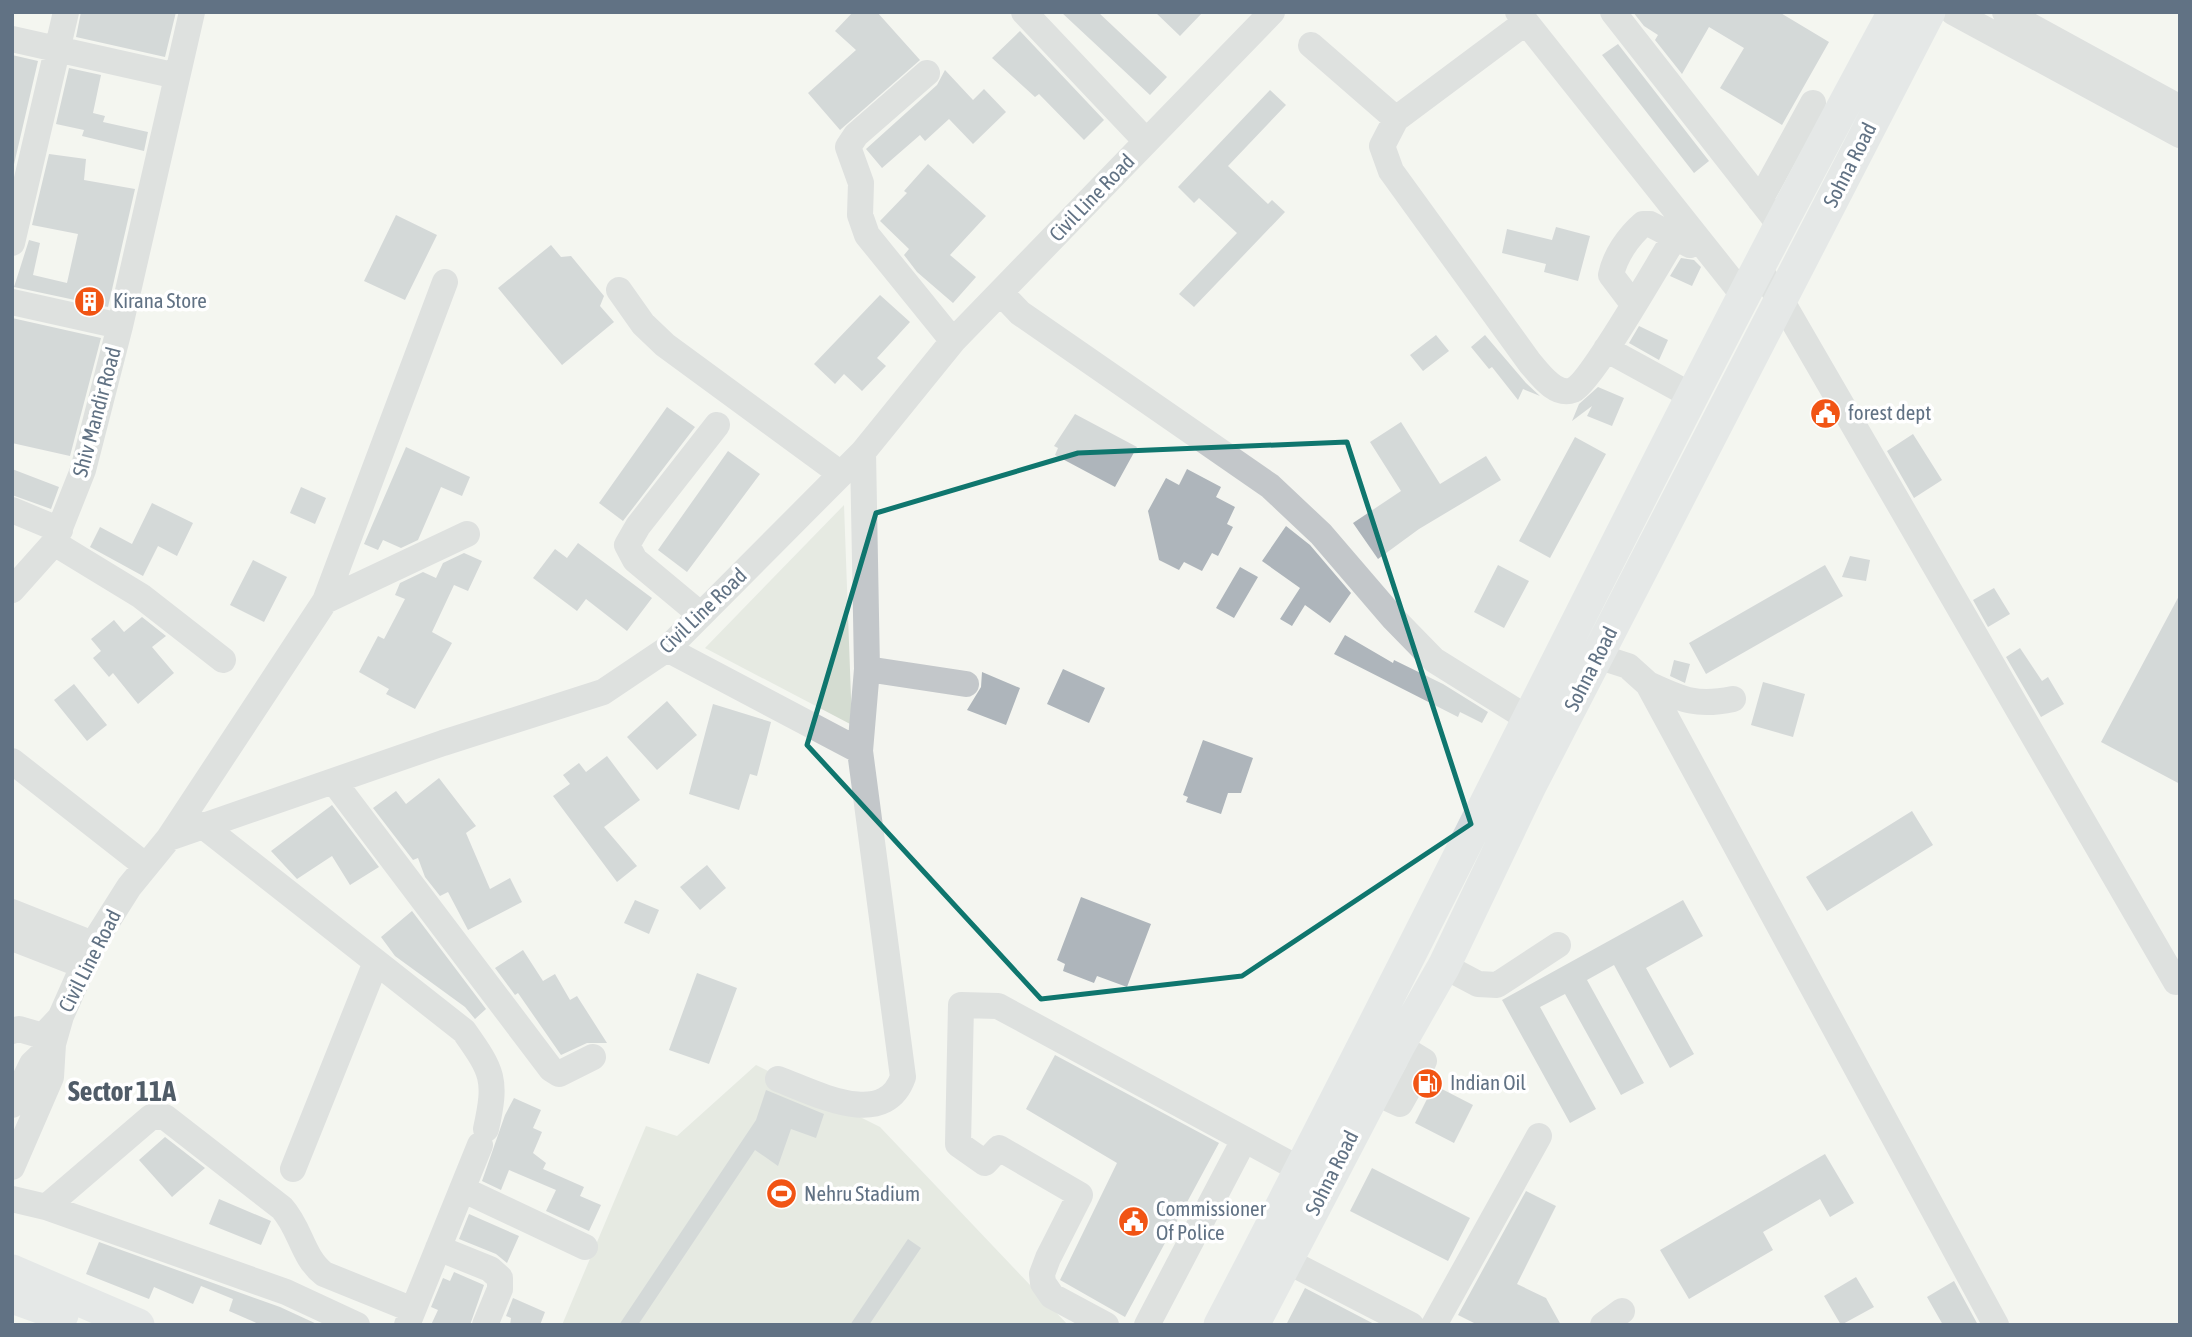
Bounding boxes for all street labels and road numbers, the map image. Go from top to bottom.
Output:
street label: Sohna Road [1818,118,1881,211]
street label: Civil Line Road [1044,149,1139,246]
street label: Shiv Mandir Road [67,344,125,479]
street label: Civil Line Road [654,563,751,658]
street label: Sohna Road [1559,622,1622,715]
street label: Civil Line Road [53,905,125,1016]
street label: Sohna Road [1300,1126,1363,1219]

